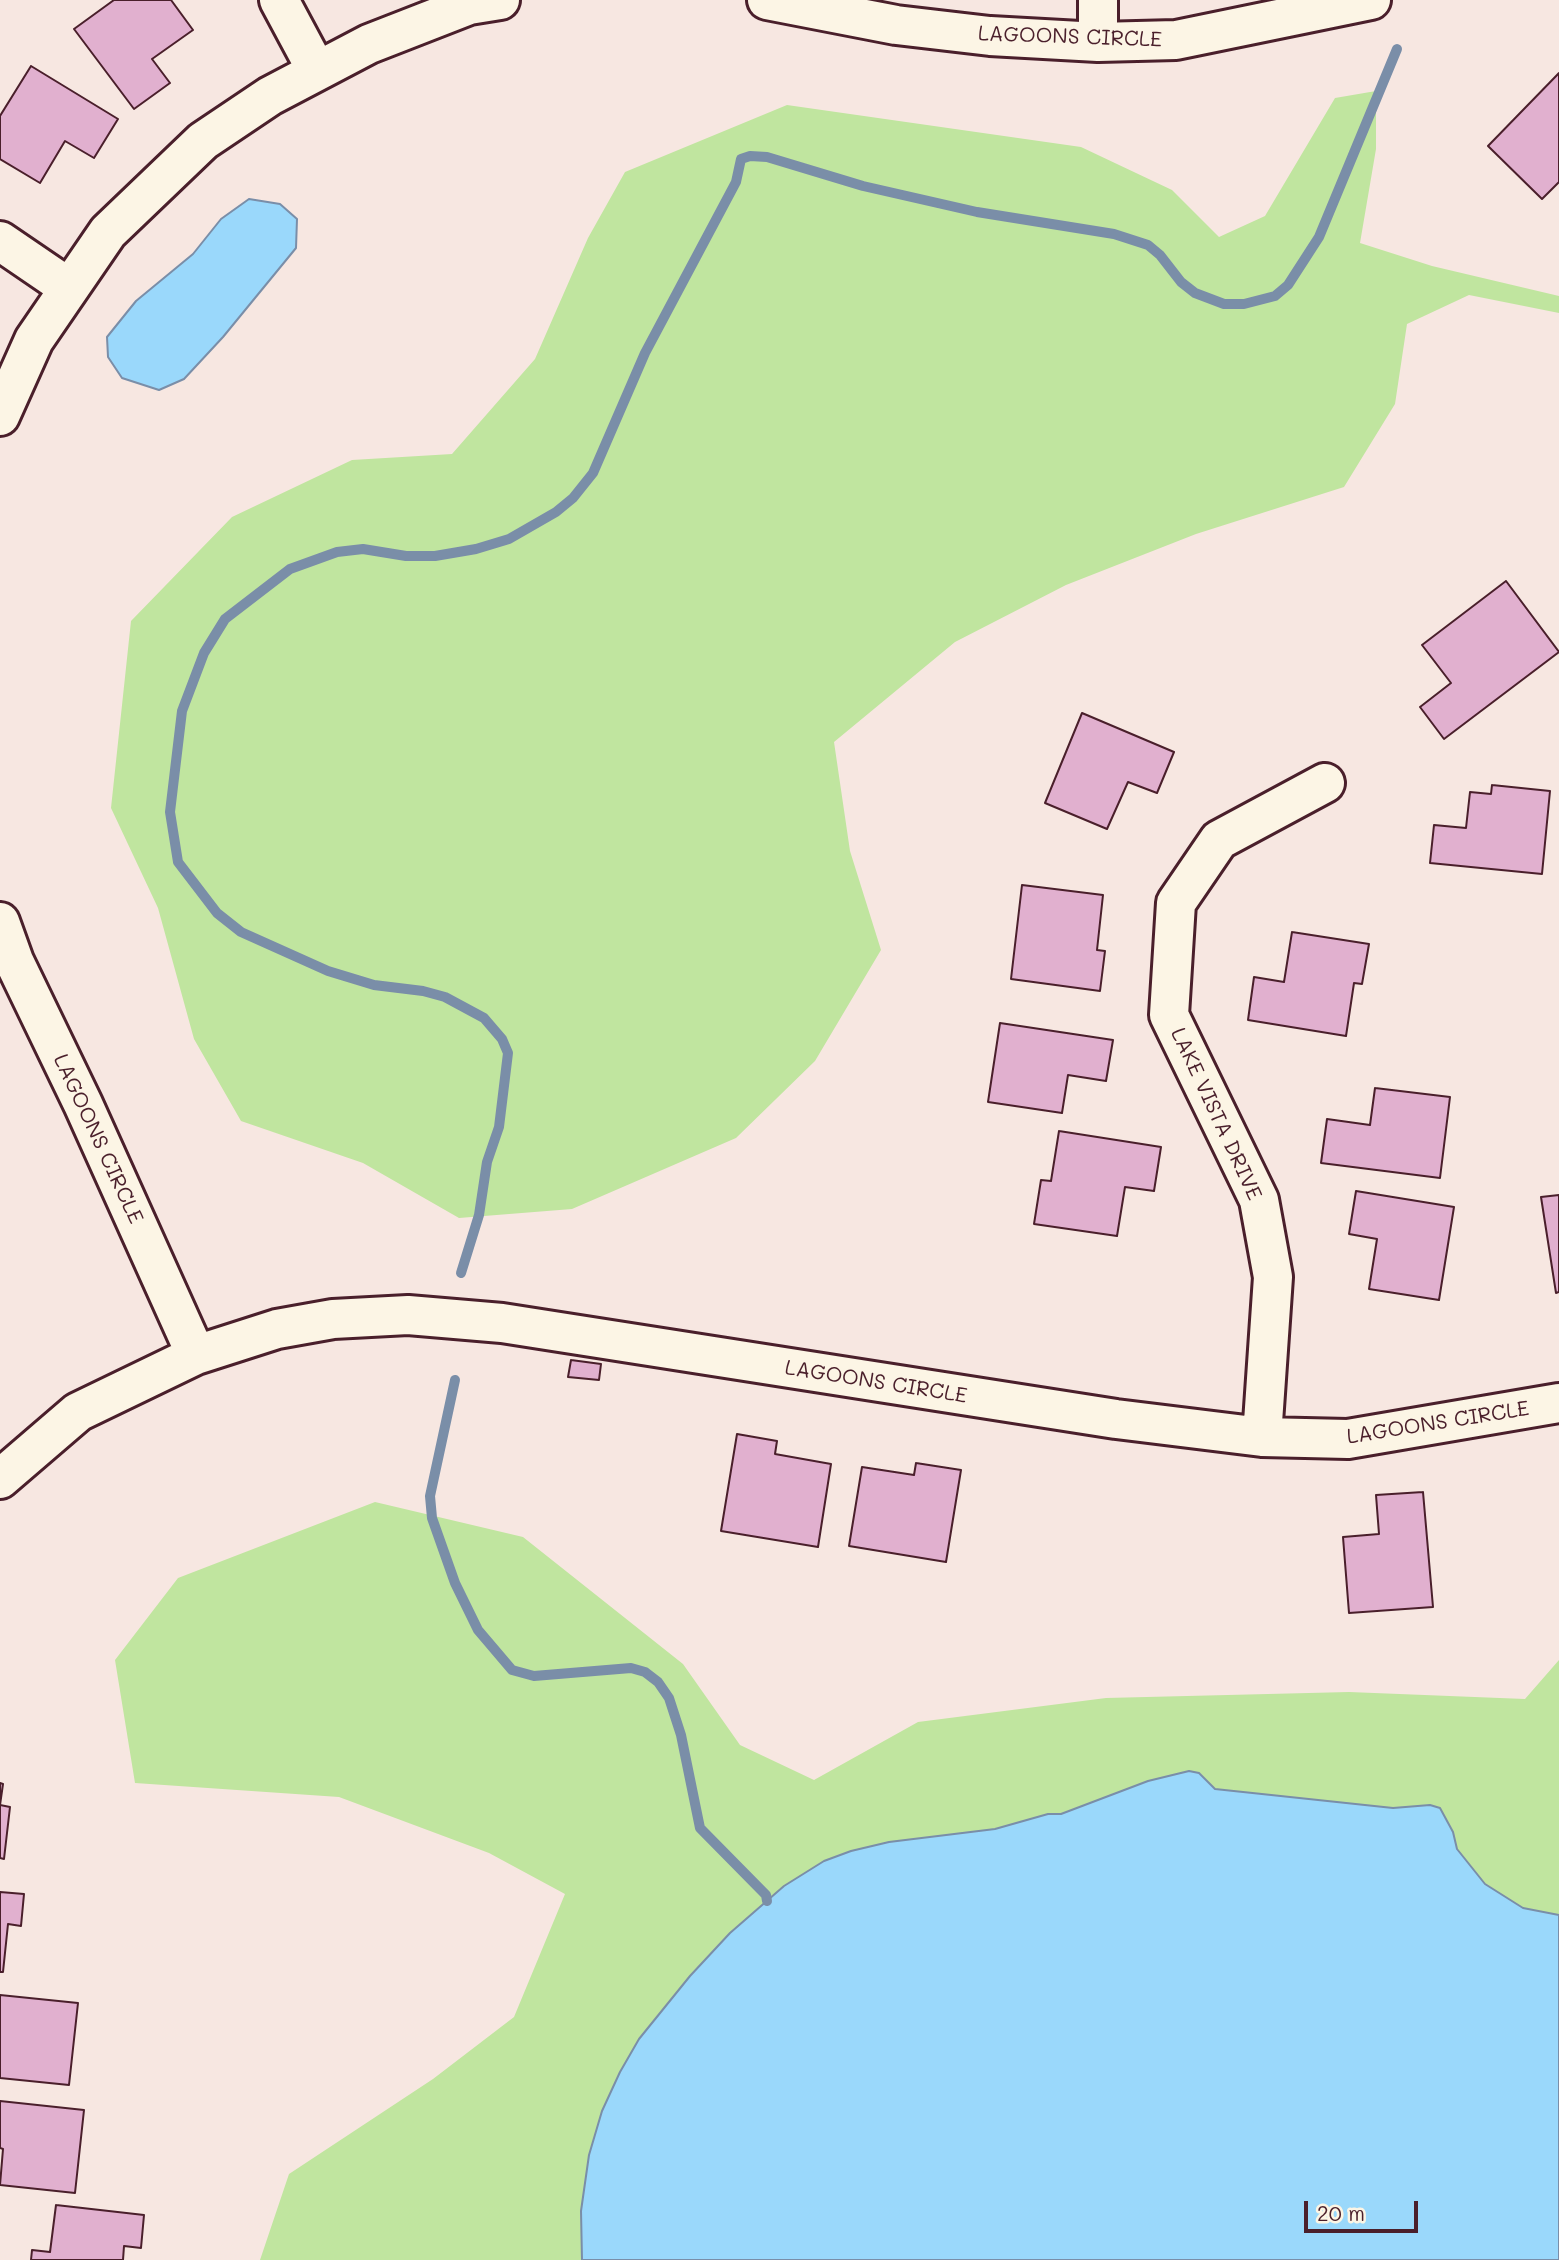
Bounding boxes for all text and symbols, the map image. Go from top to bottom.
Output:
street label: LAGOONS CIRCLE [978,21,1162,53]
street label: LAKE VISTA DRIVE [1165,1024,1267,1204]
street label: LAGOONS CIRCLE [48,1050,148,1228]
street label: LAGOONS CIRCLE [783,1355,969,1409]
street label: LAGOONS CIRCLE [1345,1396,1531,1450]
scale bar [1307,2186,1421,2230]
text: 20 m [1317,2199,1365,2226]

